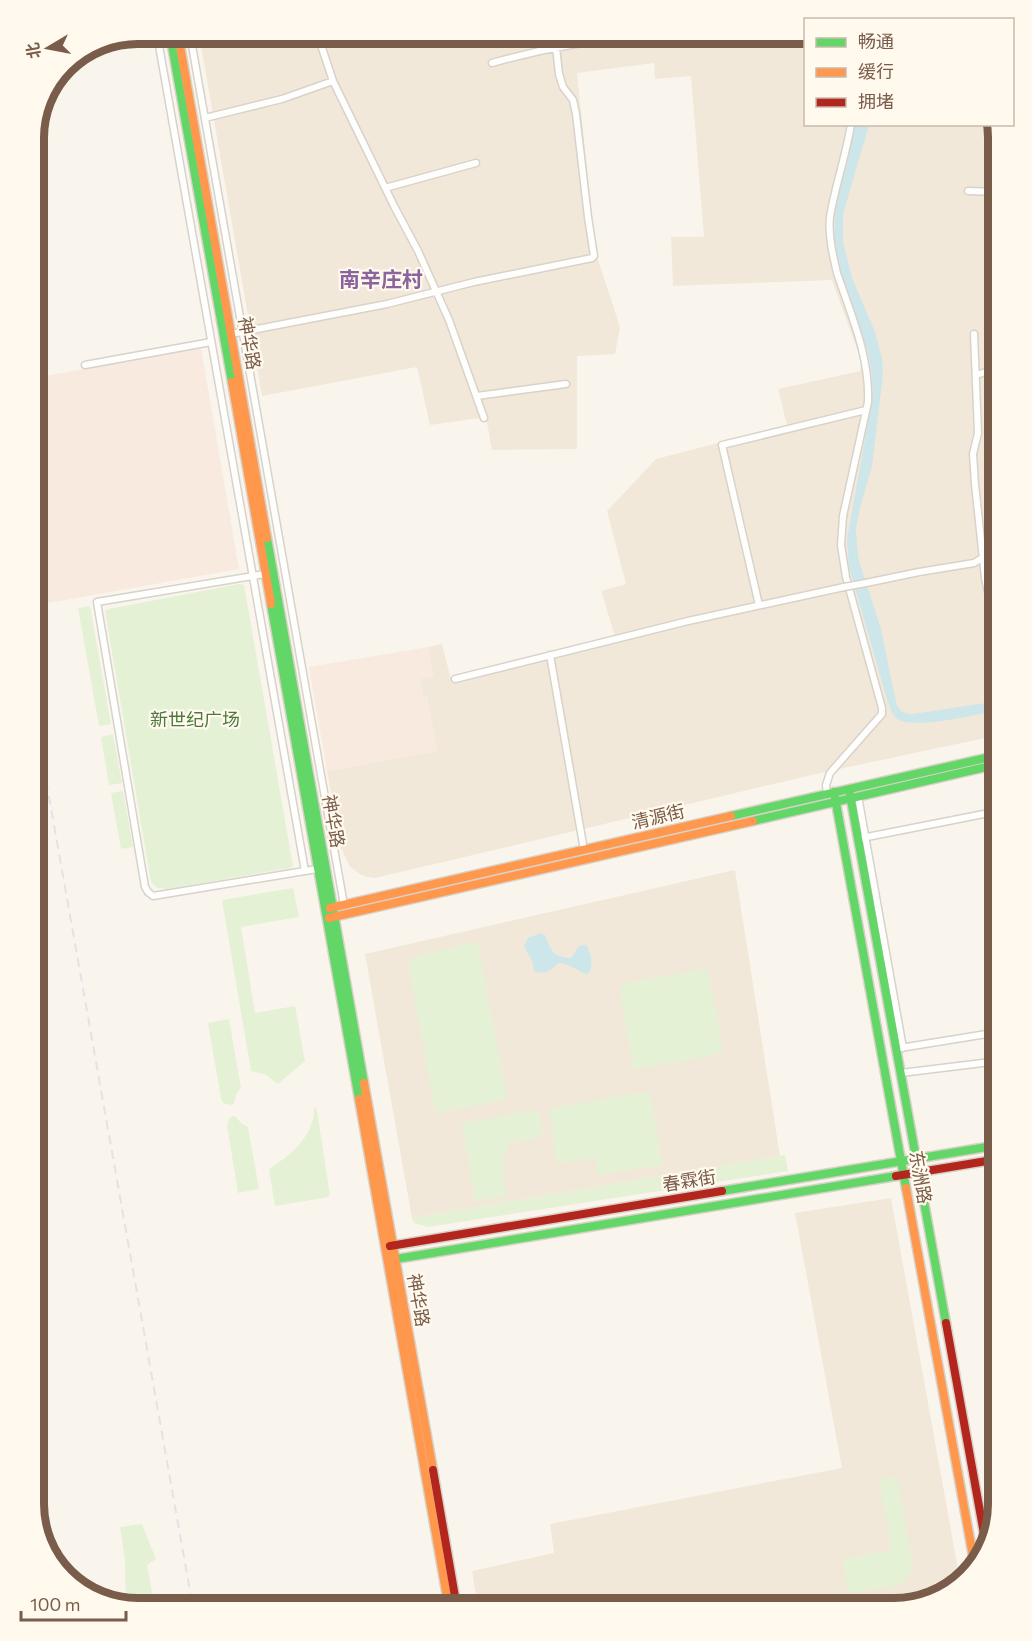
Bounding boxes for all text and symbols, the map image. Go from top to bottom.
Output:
north arrow [18,18,78,78]
legend [804,18,1014,126]
text: 畅通 [858,30,894,52]
text: 北 [22,41,43,60]
text: 缓行 [858,60,894,82]
text: 拥堵 [858,90,894,112]
district label: 南辛庄村 [339,266,423,291]
street label: 神华路 [234,315,266,371]
park label: 新世纪广场 [150,708,240,730]
street label: 神华路 [318,793,350,849]
street label: 清源街 [629,799,687,833]
street label: 东洲路 [905,1149,937,1205]
street label: 春霖街 [661,1165,717,1195]
street label: 神华路 [403,1272,435,1328]
scale bar [21,1584,126,1622]
text: 100 m [30,1593,80,1615]

